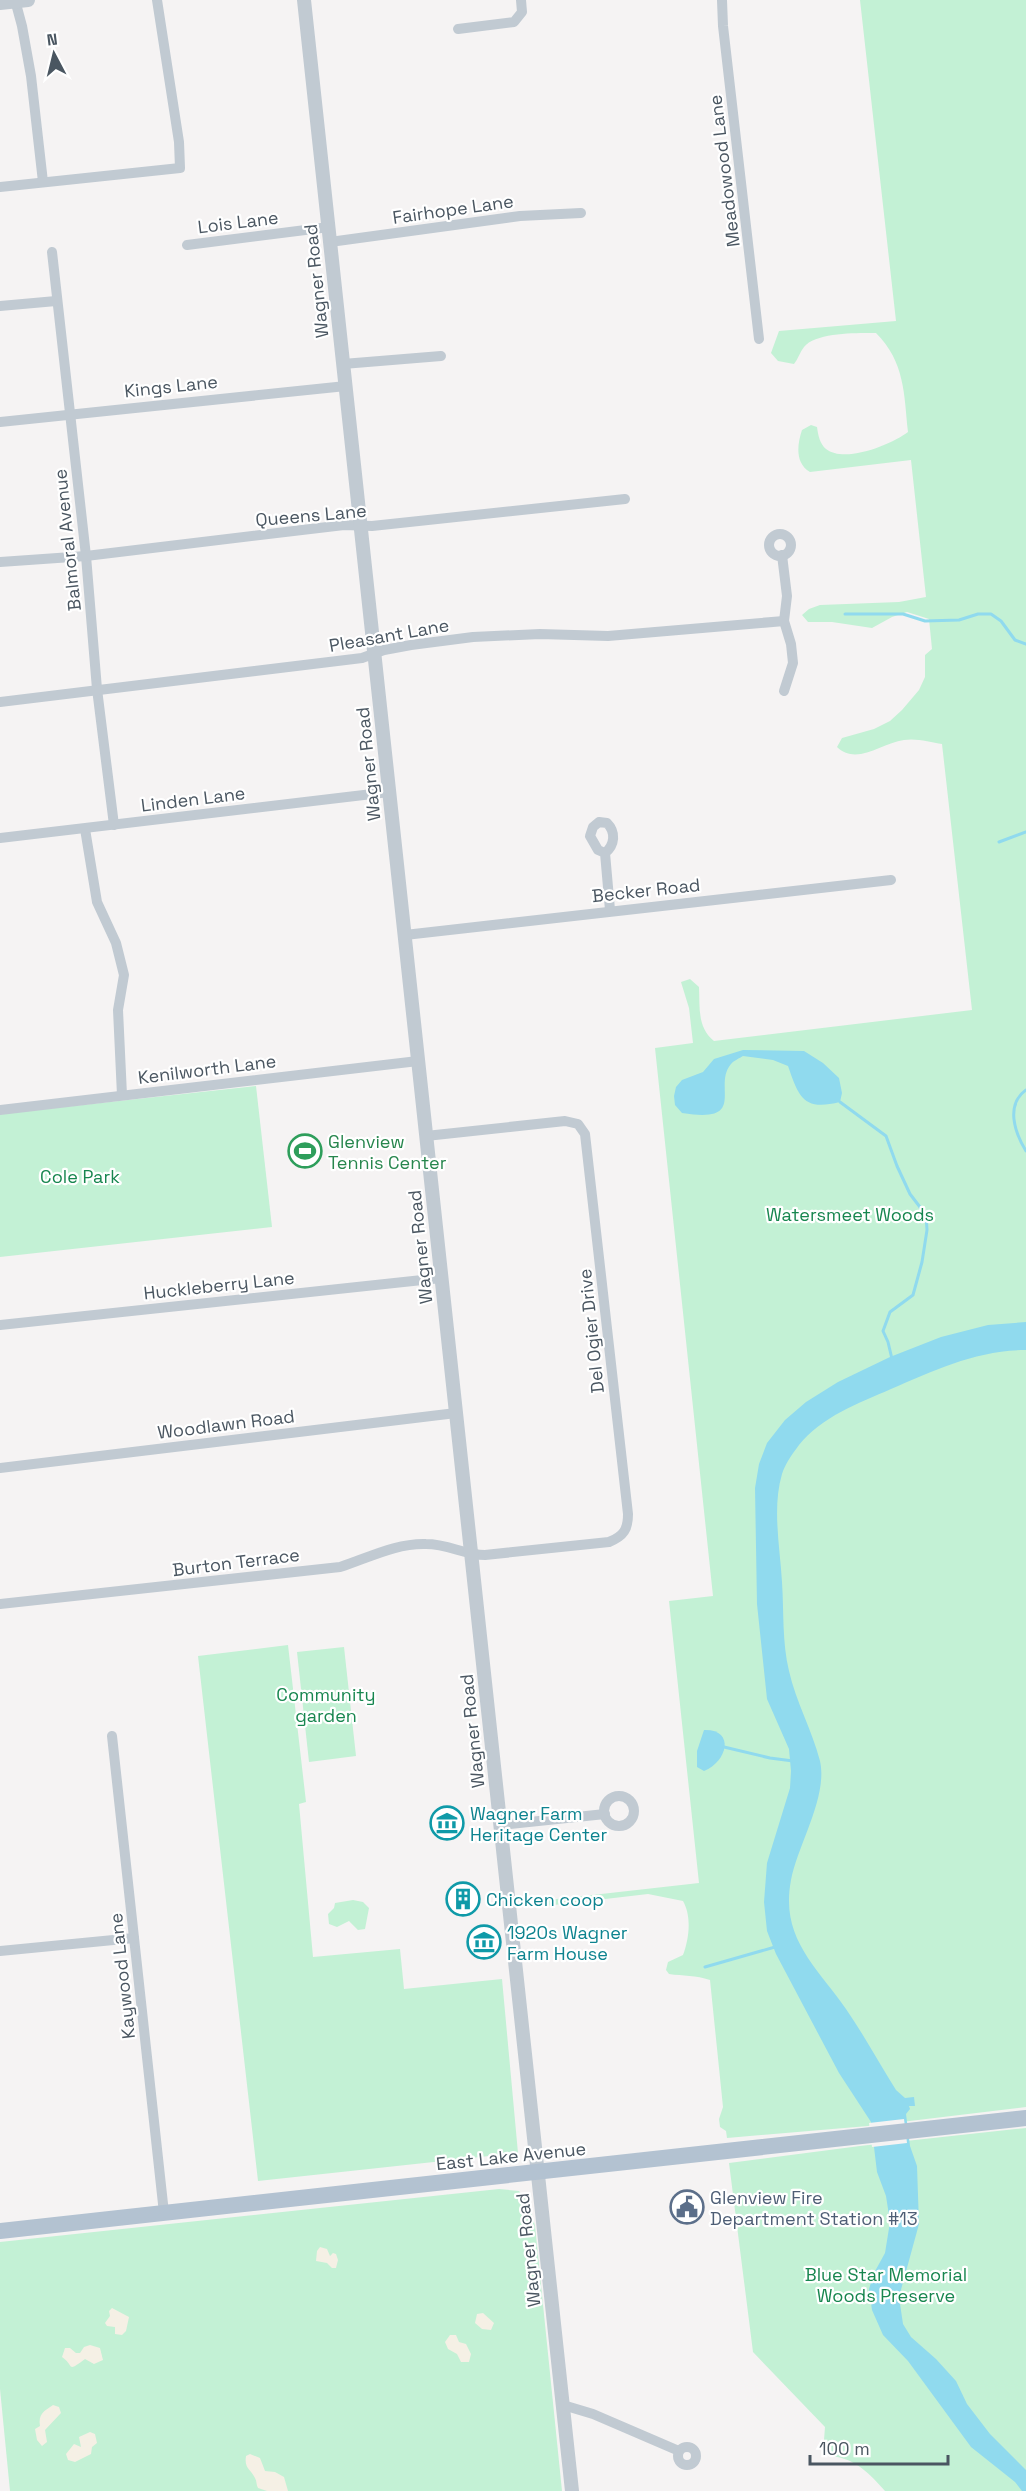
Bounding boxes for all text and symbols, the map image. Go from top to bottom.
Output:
north arrow [24,24,84,84]
text: N [46,29,59,51]
street label: Meadowood Lane [703,93,745,249]
street label: Fairhope Lane [391,189,515,229]
street label: Lois Lane [196,206,280,238]
street label: Wagner Road [299,223,333,339]
street label: Kings Lane [123,370,219,402]
street label: Balmoral Avenue [48,468,86,612]
street label: Queens Lane [255,499,367,531]
street label: Pleasant Lane [327,613,451,657]
street label: Wagner Road [351,706,385,822]
street label: Linden Lane [139,781,247,817]
street label: Becker Road [591,873,701,907]
street label: Kenilworth Lane [137,1049,277,1089]
place label: Glenview Tennis Center [328,1130,447,1174]
sports icon: Glenview Tennis Center [287,1133,323,1169]
park label: Cole Park [40,1165,120,1188]
street label: Wagner Road [403,1189,437,1305]
park label: Watersmeet Woods [766,1203,934,1226]
street label: Huckleberry Lane [142,1266,296,1304]
street label: Del Ogier Drive [573,1268,609,1394]
street label: Woodlawn Road [156,1404,296,1444]
street label: Burton Terrace [171,1543,301,1581]
street label: Wagner Road [455,1673,489,1789]
park label: Community garden [276,1683,376,1727]
place label: Wagner Farm Heritage Center [470,1802,607,1846]
museum icon: Wagner Farm Heritage Center [429,1805,465,1841]
building icon: Chicken coop [445,1881,481,1917]
place label: Chicken coop [486,1888,604,1911]
street label: Kaywood Lane [104,1912,140,2040]
place label: 1920s Wagner Farm House [507,1921,628,1965]
museum icon: 1920s Wagner Farm House [466,1924,502,1960]
street label: East Lake Avenue [435,2137,587,2175]
place label: Glenview Fire Department Station #13 [710,2186,918,2230]
public building icon: Glenview Fire Department Station #13 [669,2189,705,2225]
street label: Wagner Road [511,2192,545,2308]
park label: Blue Star Memorial Woods Preserve [805,2263,967,2307]
scale bar [810,2428,948,2466]
text: 100 m [819,2437,870,2460]

